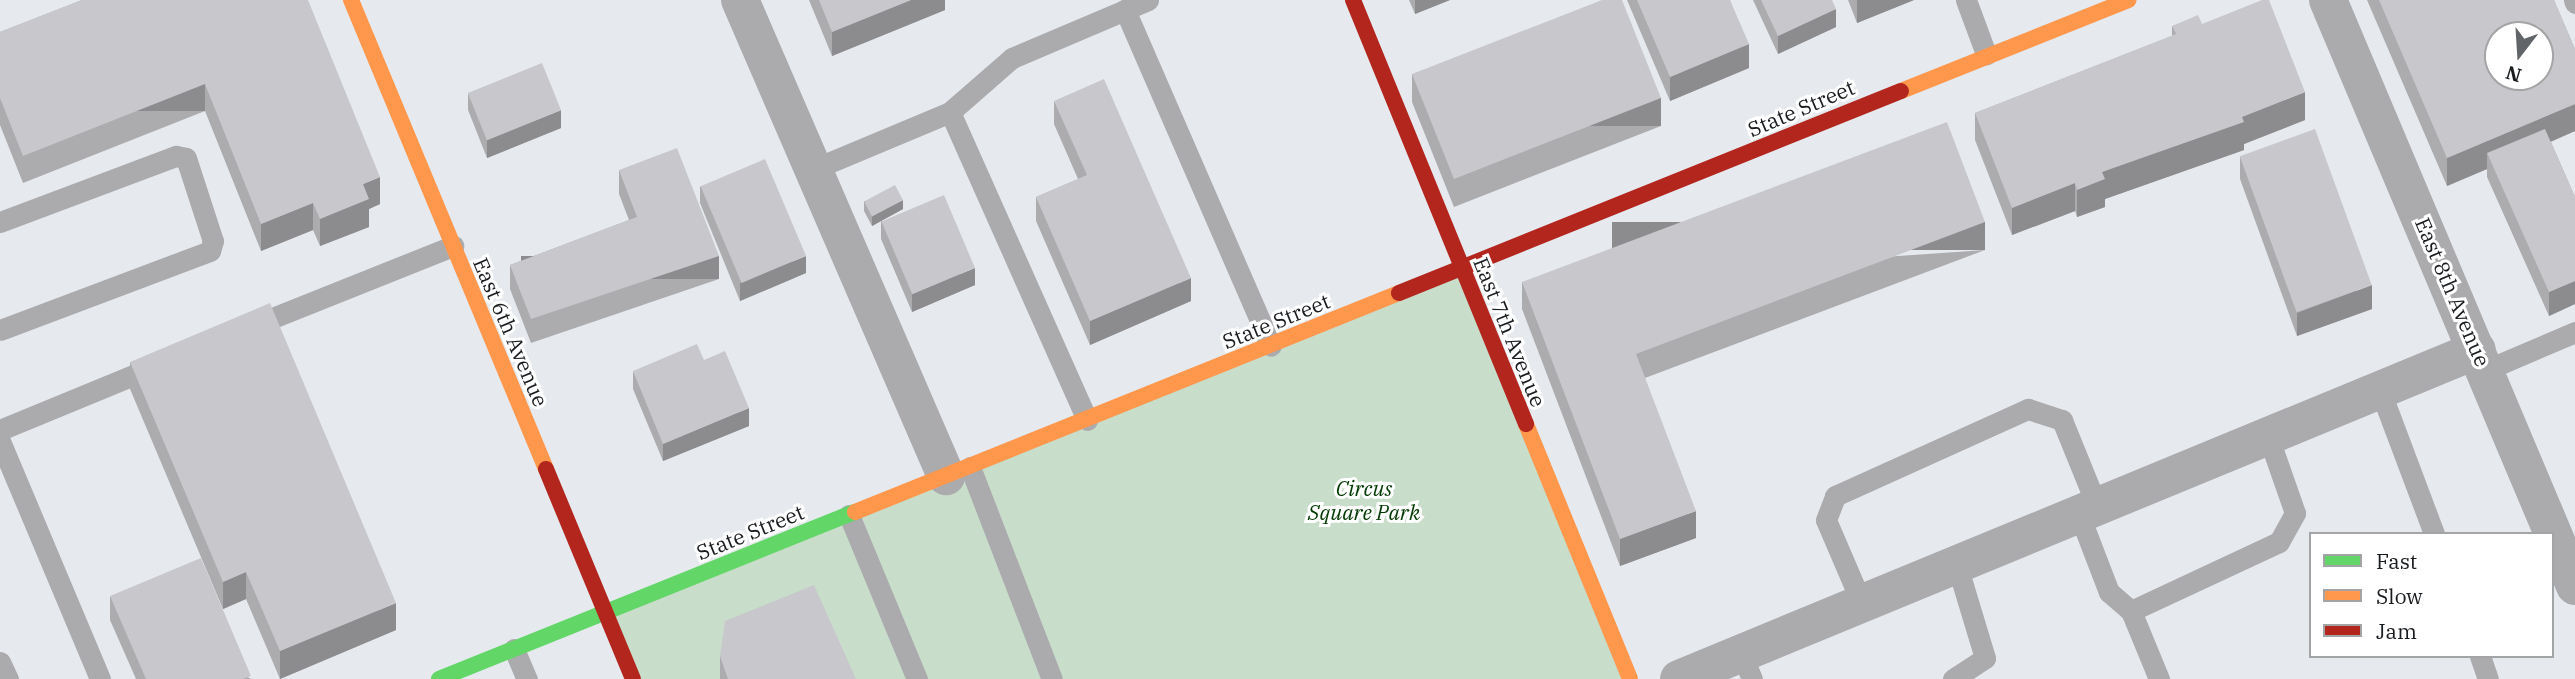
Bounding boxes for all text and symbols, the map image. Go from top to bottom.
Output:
north arrow [2484,21,2554,91]
text: N [2503,60,2524,88]
street label: State Street [1744,74,1858,142]
street label: East 8th Avenue [2410,214,2496,370]
street label: East 6th Avenue [468,254,554,410]
street label: East 7th Avenue [1469,254,1551,410]
street label: State Street [1219,288,1333,354]
park label: Circus Square Park [1308,475,1420,525]
street label: State Street [693,499,807,565]
legend [2309,532,2554,658]
text: Fast [2376,547,2417,575]
text: Slow [2376,582,2423,610]
text: Jam [2376,617,2417,645]

